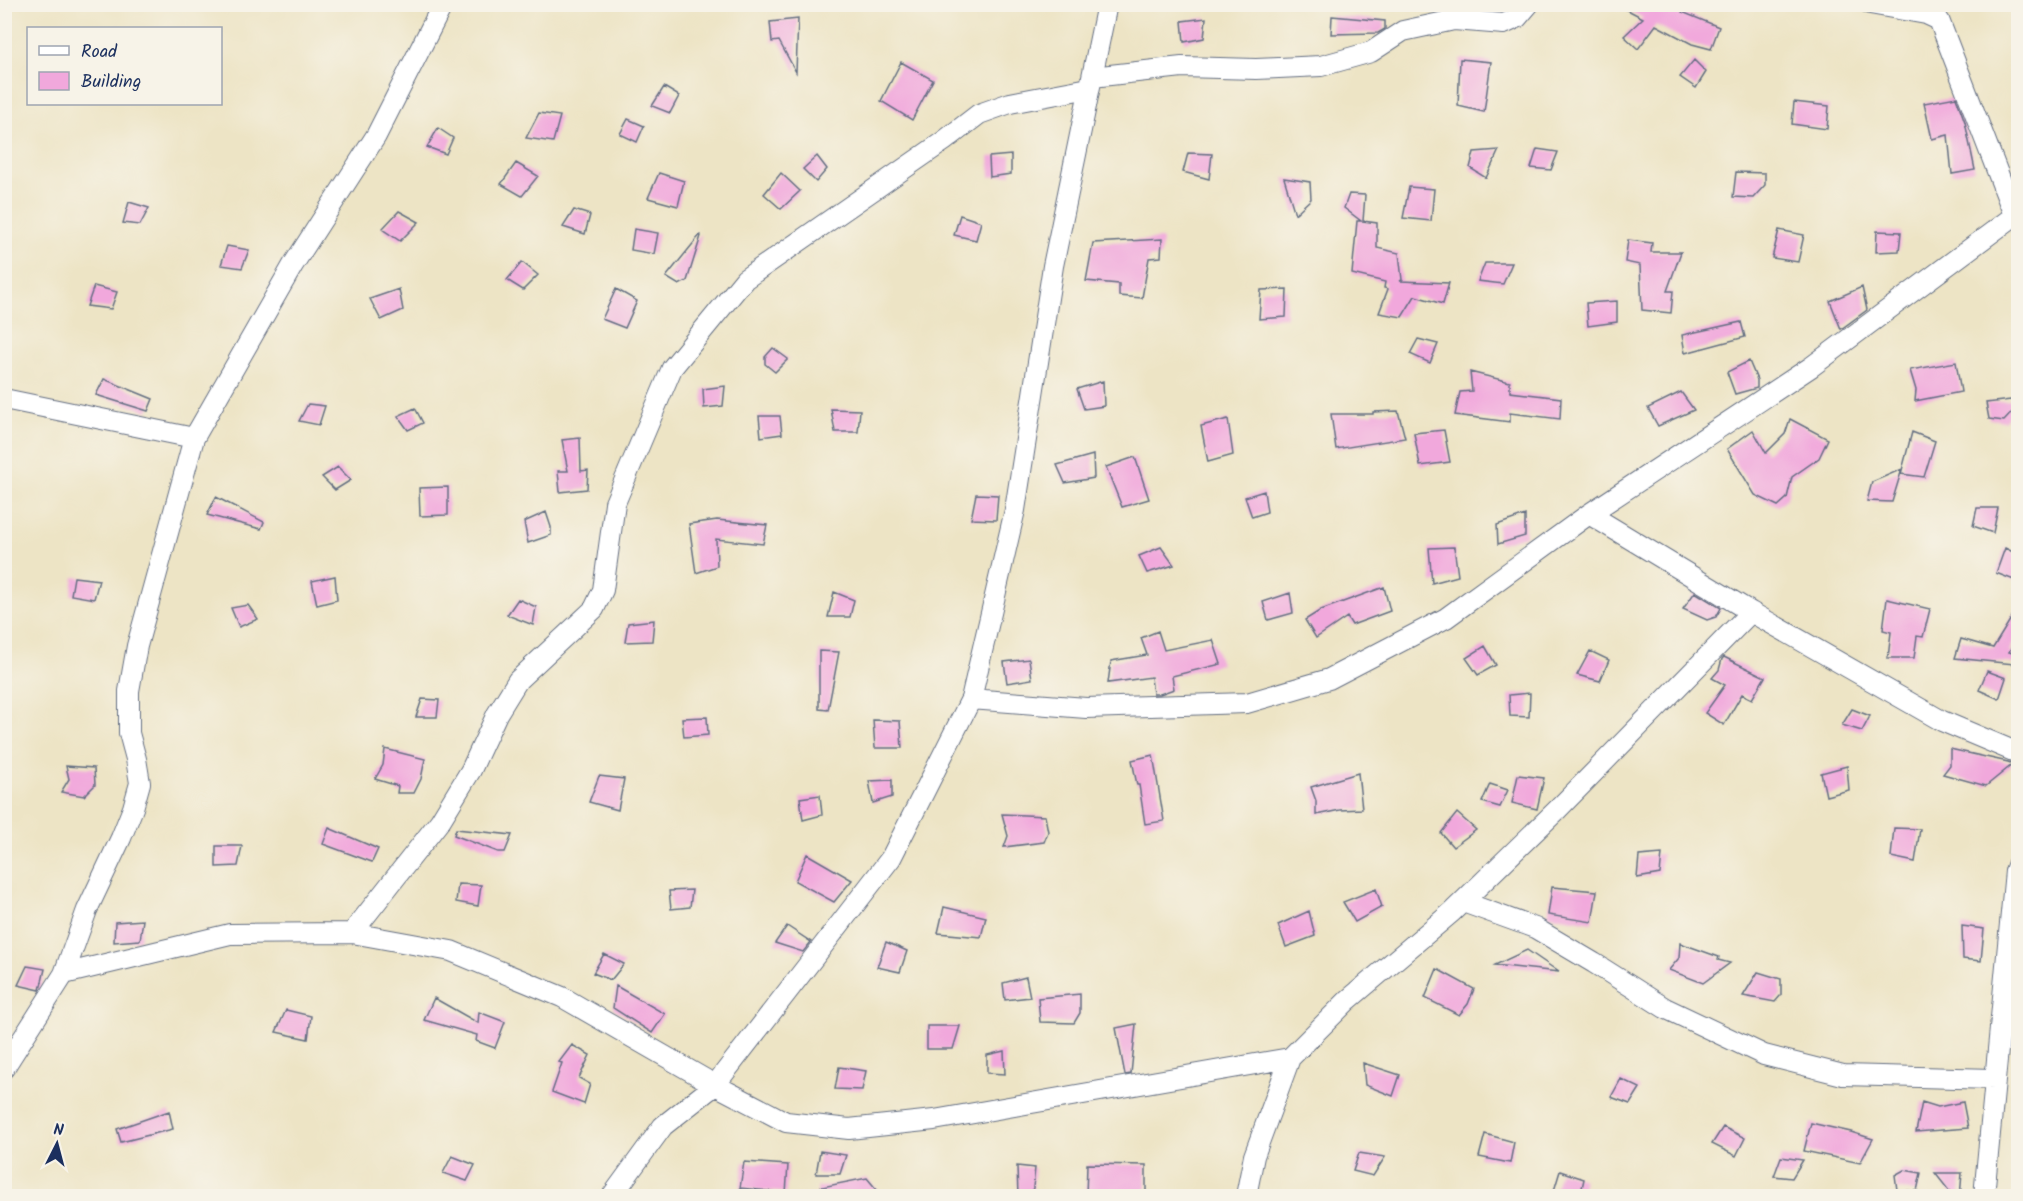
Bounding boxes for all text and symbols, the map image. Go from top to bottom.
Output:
legend [27,27,222,105]
text: Road [81,38,118,67]
text: Building [81,68,141,97]
north arrow [27,1114,87,1174]
text: N [52,1118,65,1144]

